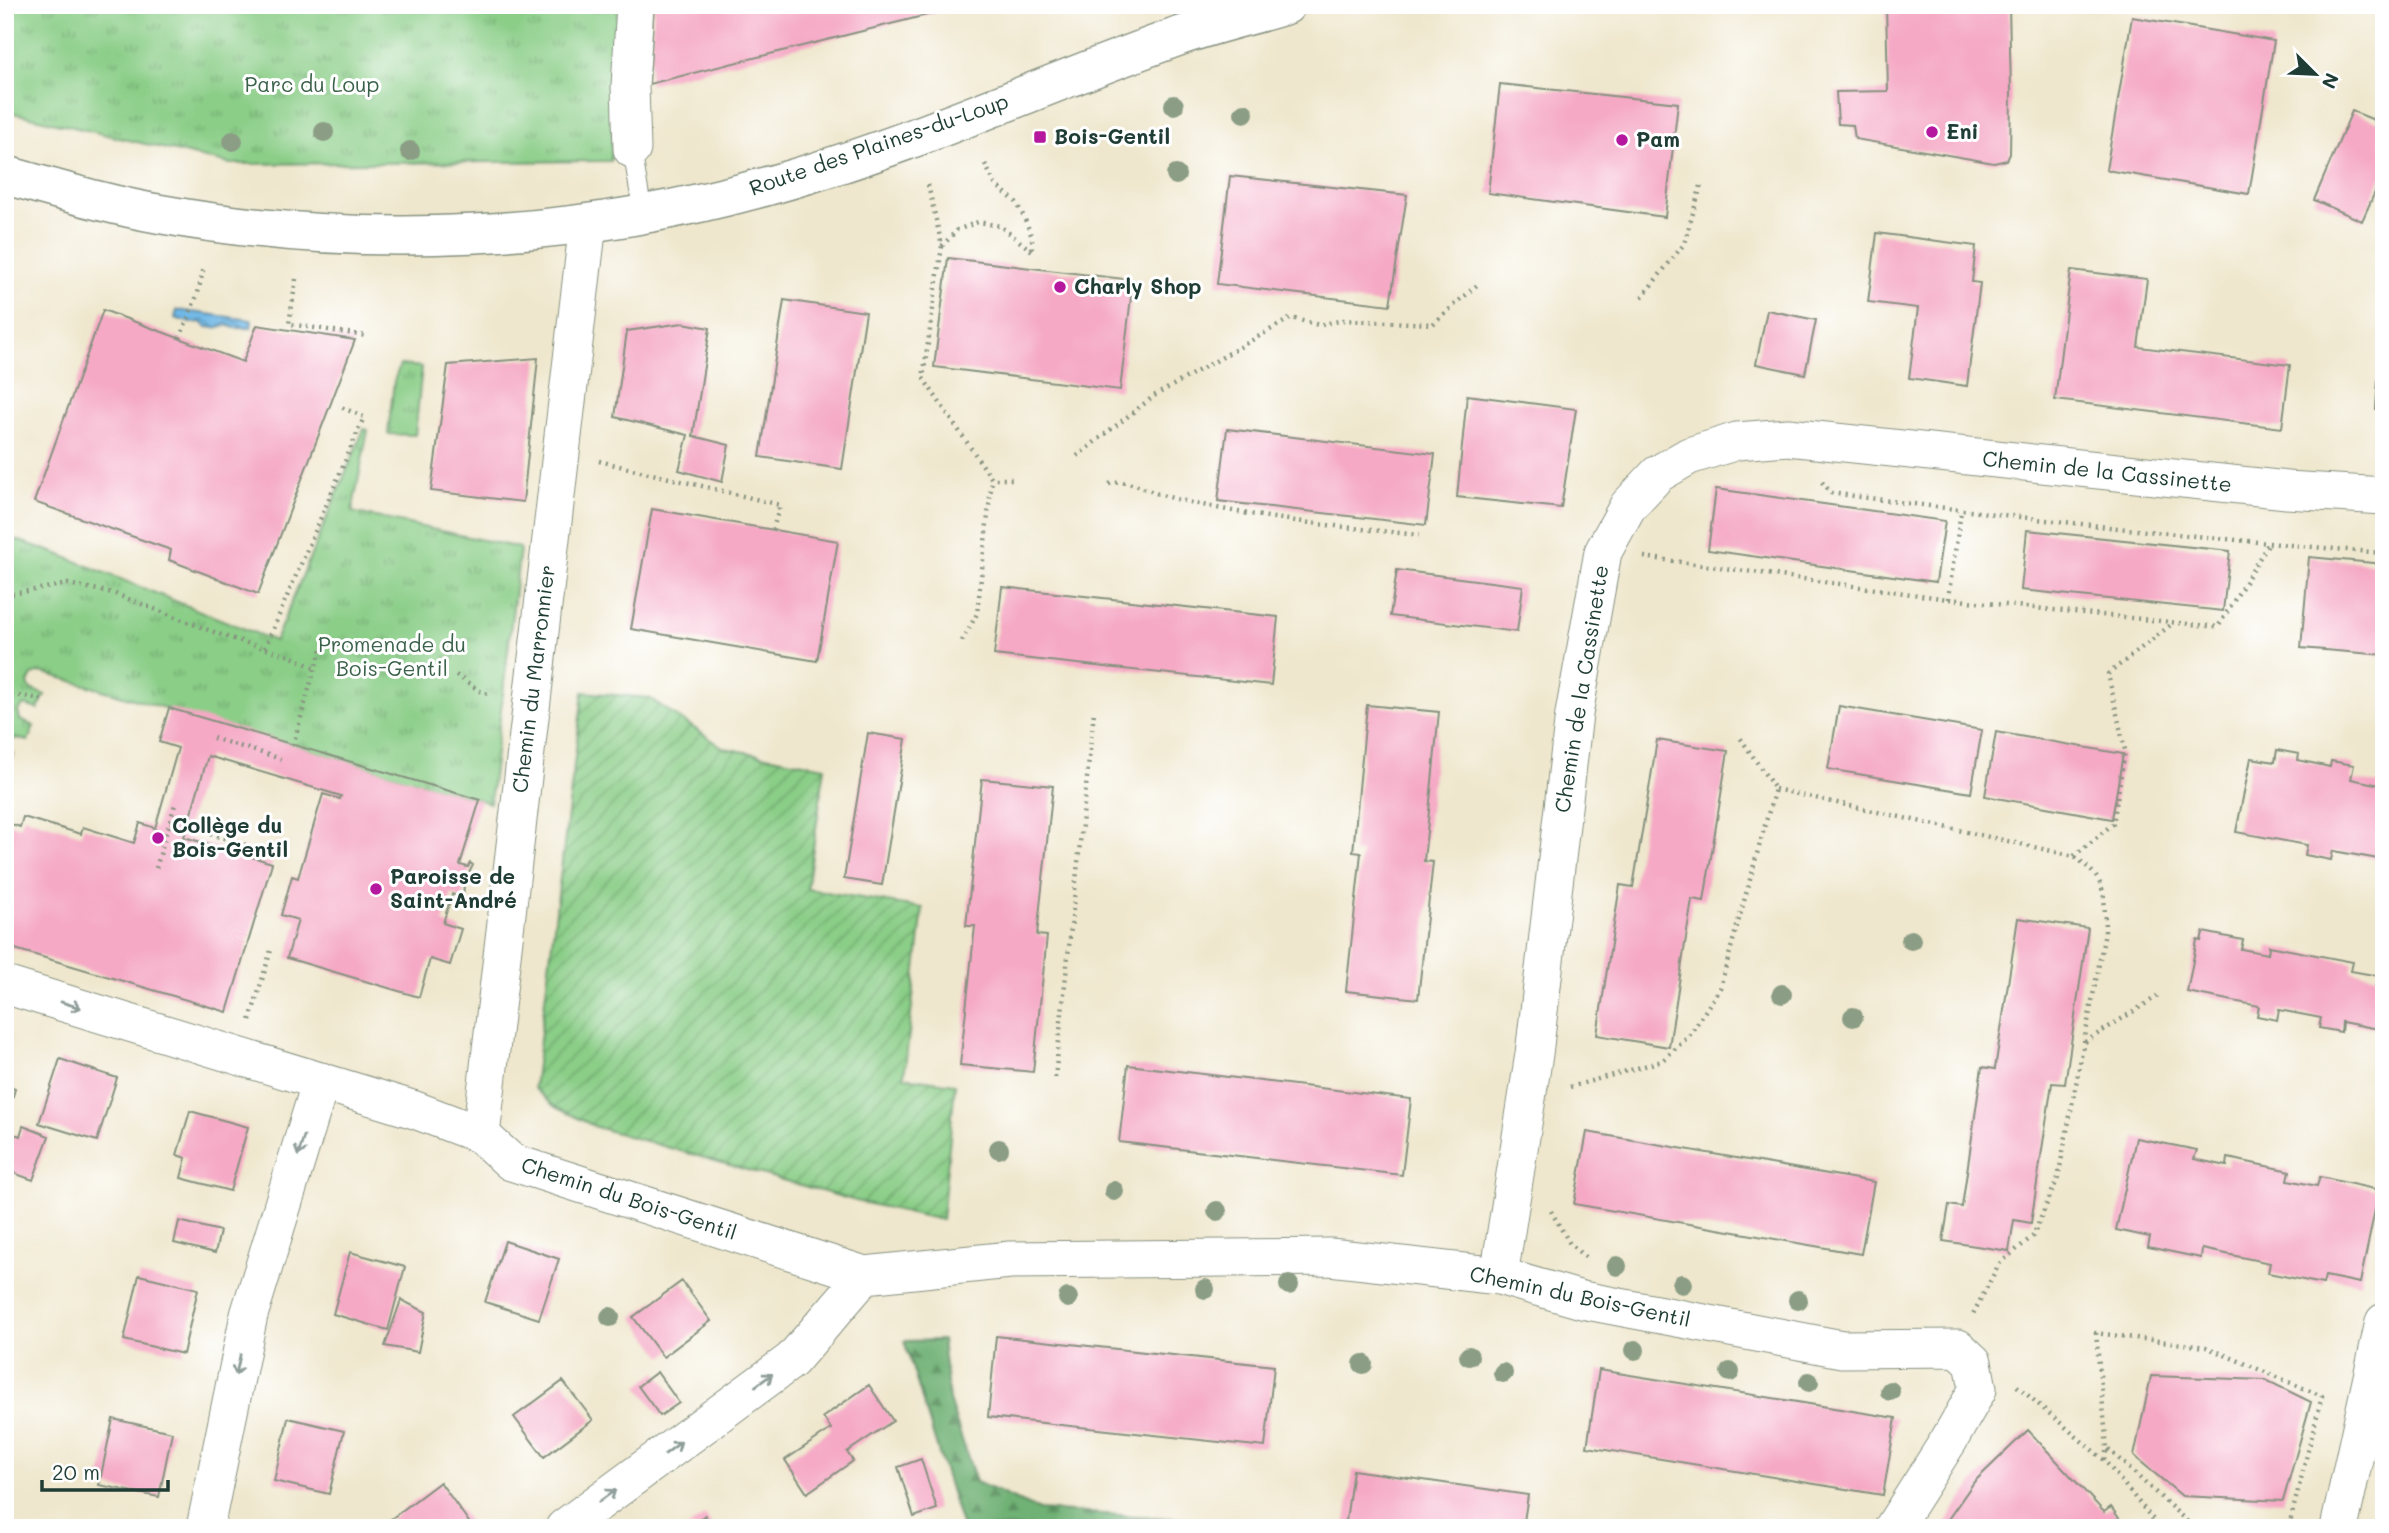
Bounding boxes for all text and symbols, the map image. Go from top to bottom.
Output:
north arrow [2280,38,2350,108]
text: N [2317,69,2345,93]
park label: Parc du Loup [245,70,380,97]
street label: Route des Plaines-du-Loup [745,86,1012,201]
place label: Eni [1946,117,1979,144]
place label: Bois-Gentil [1054,122,1170,149]
marker: Eni [1924,124,1940,140]
place label: Pam [1636,125,1680,152]
marker: Bois-Gentil [1032,129,1048,145]
marker: Pam [1614,132,1630,148]
place label: Charly Shop [1074,272,1202,300]
marker: Charly Shop [1052,279,1068,295]
street label: Chemin de la Cassinette [1981,444,2233,497]
street label: Chemin du Marronnier [505,563,560,794]
street label: Chemin de la Cassinette [1548,563,1613,815]
park label: Promenade du Bois-Gentil [318,630,466,681]
place label: Collège du Bois-Gentil [172,811,288,862]
marker: Collège du Bois-Gentil [150,830,166,846]
place label: Paroisse de Saint-André [390,862,517,913]
marker: Paroisse de Saint-André [368,881,384,897]
one-way arrow [59,999,81,1012]
one-way arrow [294,1135,307,1157]
street label: Chemin du Bois-Gentil [518,1150,741,1245]
street label: Chemin du Bois-Gentil [1467,1259,1693,1332]
one-way arrow [231,1353,245,1376]
one-way arrow [755,1373,774,1388]
one-way arrow [663,1440,682,1455]
scale bar [42,1449,168,1493]
text: 20 m [52,1458,100,1485]
one-way arrow [597,1489,616,1503]

